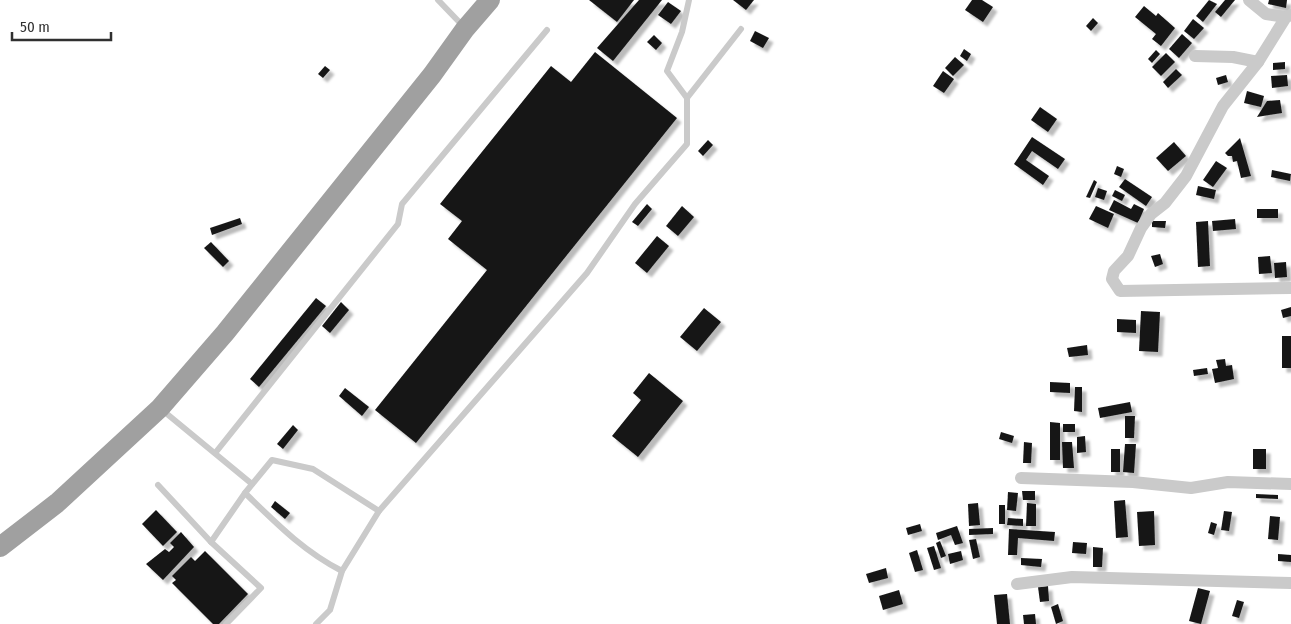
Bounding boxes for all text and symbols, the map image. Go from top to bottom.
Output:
scale bar [12,10,111,42]
text: 50 m [20,18,50,36]

